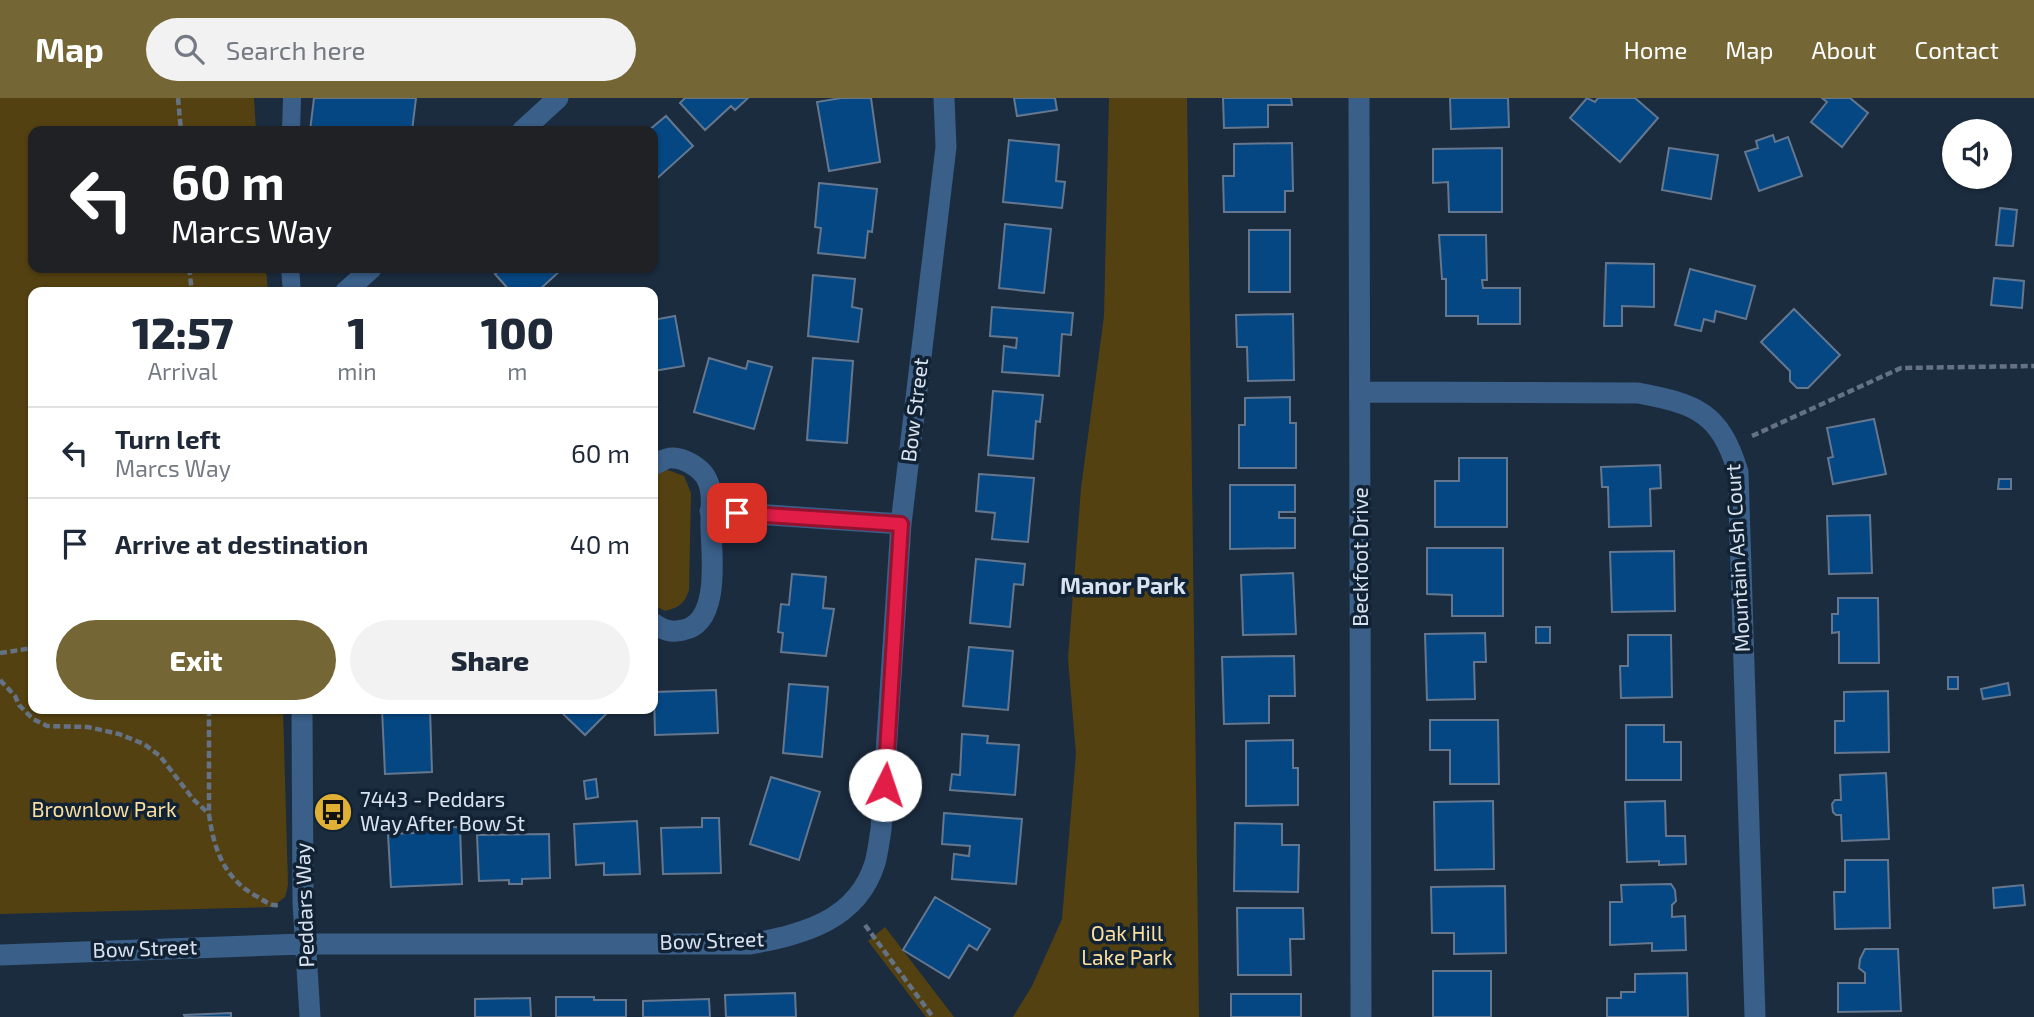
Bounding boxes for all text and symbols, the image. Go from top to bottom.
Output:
search box [146,18,636,81]
text: Map [35,29,104,69]
icon: search [170,30,208,68]
text: Search here [226,34,365,65]
text: Home [1624,35,1687,64]
text: Map [1725,35,1773,64]
text: About [1811,35,1877,64]
text: Contact [1915,35,1999,64]
map controls [1942,119,2012,189]
button: sound [1942,119,2012,189]
text: 60 m [171,151,285,210]
icon: left [56,154,147,245]
text: Marcs Way [171,211,332,249]
text: 12:57 [132,307,233,357]
text: 1 [347,307,366,357]
text: 100 [481,307,554,357]
street label: Bow Street [895,356,932,463]
text: Arrival [148,357,218,385]
text: min [337,357,377,385]
text: m [507,357,527,385]
text: Turn left [115,423,221,454]
icon: left [56,434,94,472]
text: 60 m [571,437,630,468]
text: Marcs Way [115,454,231,482]
street label: Mountain Ash Court [1719,463,1754,653]
pin [707,483,767,543]
street label: Beckfoot Drive [1347,487,1372,627]
icon: arrive [718,494,756,532]
icon: arrive [56,525,94,563]
text: Arrive at destination [115,528,368,559]
text: 40 m [570,528,630,559]
district label: Manor Park [1060,571,1186,599]
button: Exit [56,620,336,700]
button: Share [350,620,630,700]
position arrow [848,748,922,822]
place label: 7443 - Peddars Way After Bow St [360,786,525,835]
bus stop icon: 7443 - Peddars Way After Bow St [312,791,354,833]
park label: Brownlow Park [31,796,177,821]
street label: Peddars Way [289,842,318,968]
park label: Oak Hill Lake Park [1081,920,1173,969]
street label: Bow Street [659,925,765,954]
street label: Bow Street [92,933,198,962]

